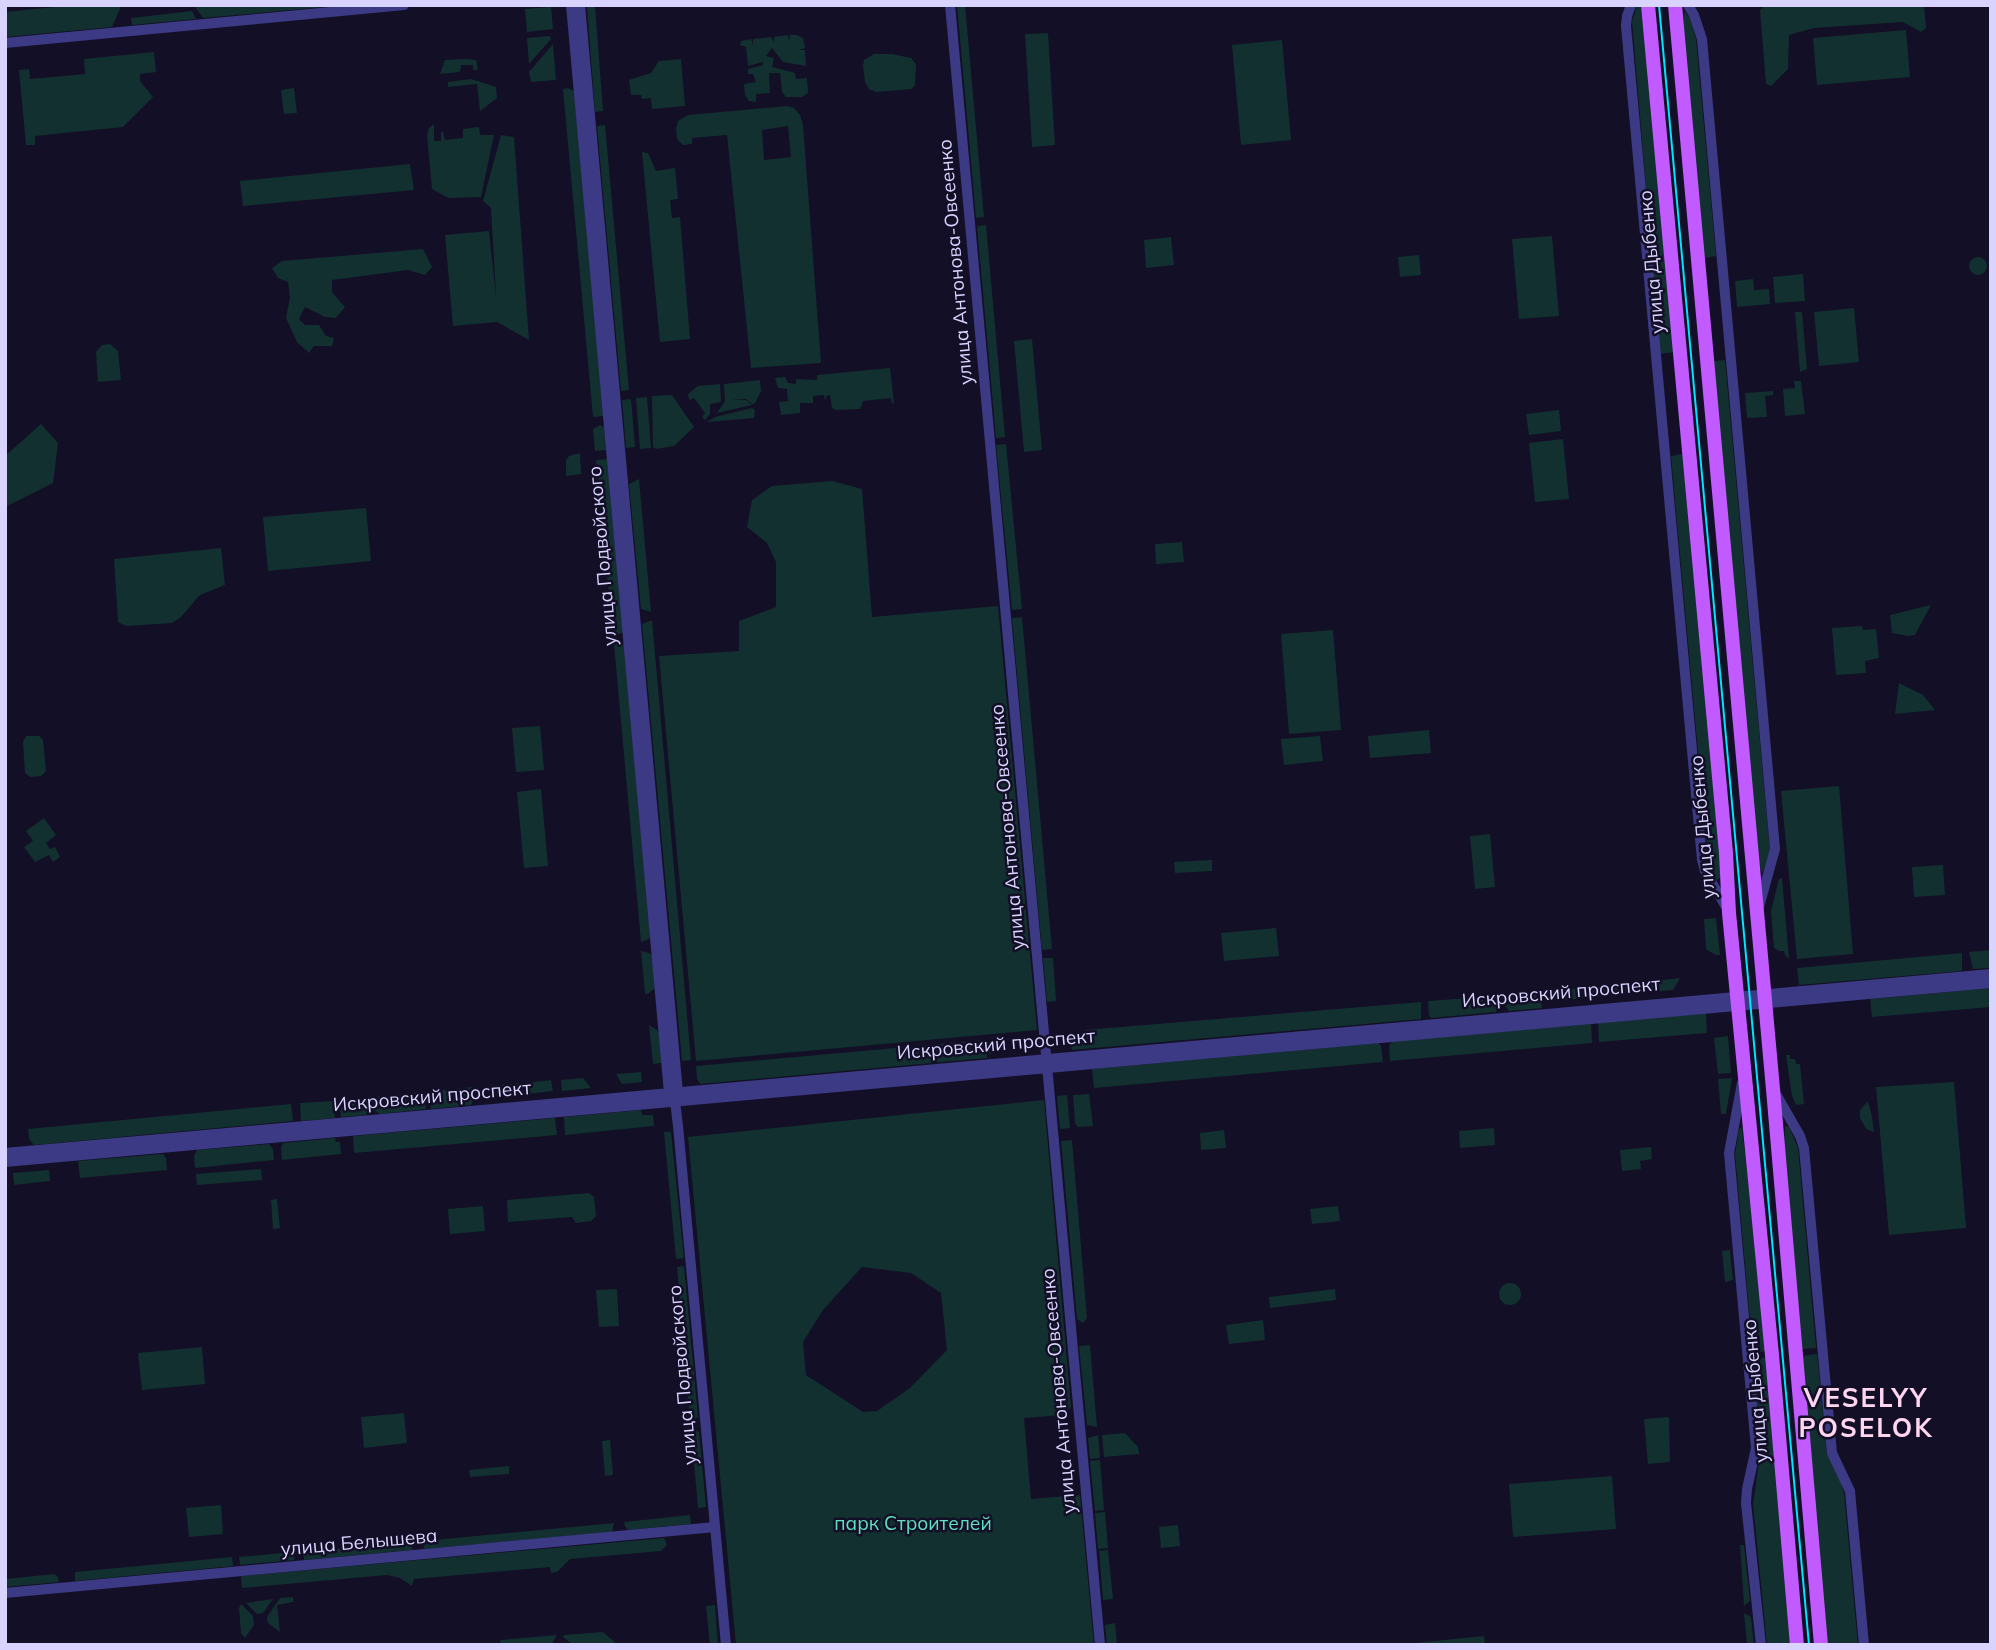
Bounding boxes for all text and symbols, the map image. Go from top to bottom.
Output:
street label: улица Антонова-Овсеенко [934,138,978,386]
street label: улица Дыбенко [1634,189,1670,335]
street label: улица Подвойского [584,465,622,647]
street label: улица Антонова-Овсеенко [986,703,1030,951]
street label: улица Дыбенко [1685,754,1721,900]
street label: Искровский проспект [1461,973,1661,1013]
street label: Искровский проспект [896,1025,1096,1065]
street label: Искровский проспект [332,1077,532,1117]
street label: улица Антонова-Овсеенко [1037,1267,1081,1515]
street label: улица Подвойского [664,1284,702,1466]
street label: улица Дыбенко [1738,1318,1774,1464]
district label: VESELYY POSELOK [1799,1383,1933,1444]
park label: парк Строителей [834,1513,992,1535]
street label: улица Белышева [280,1525,438,1561]

